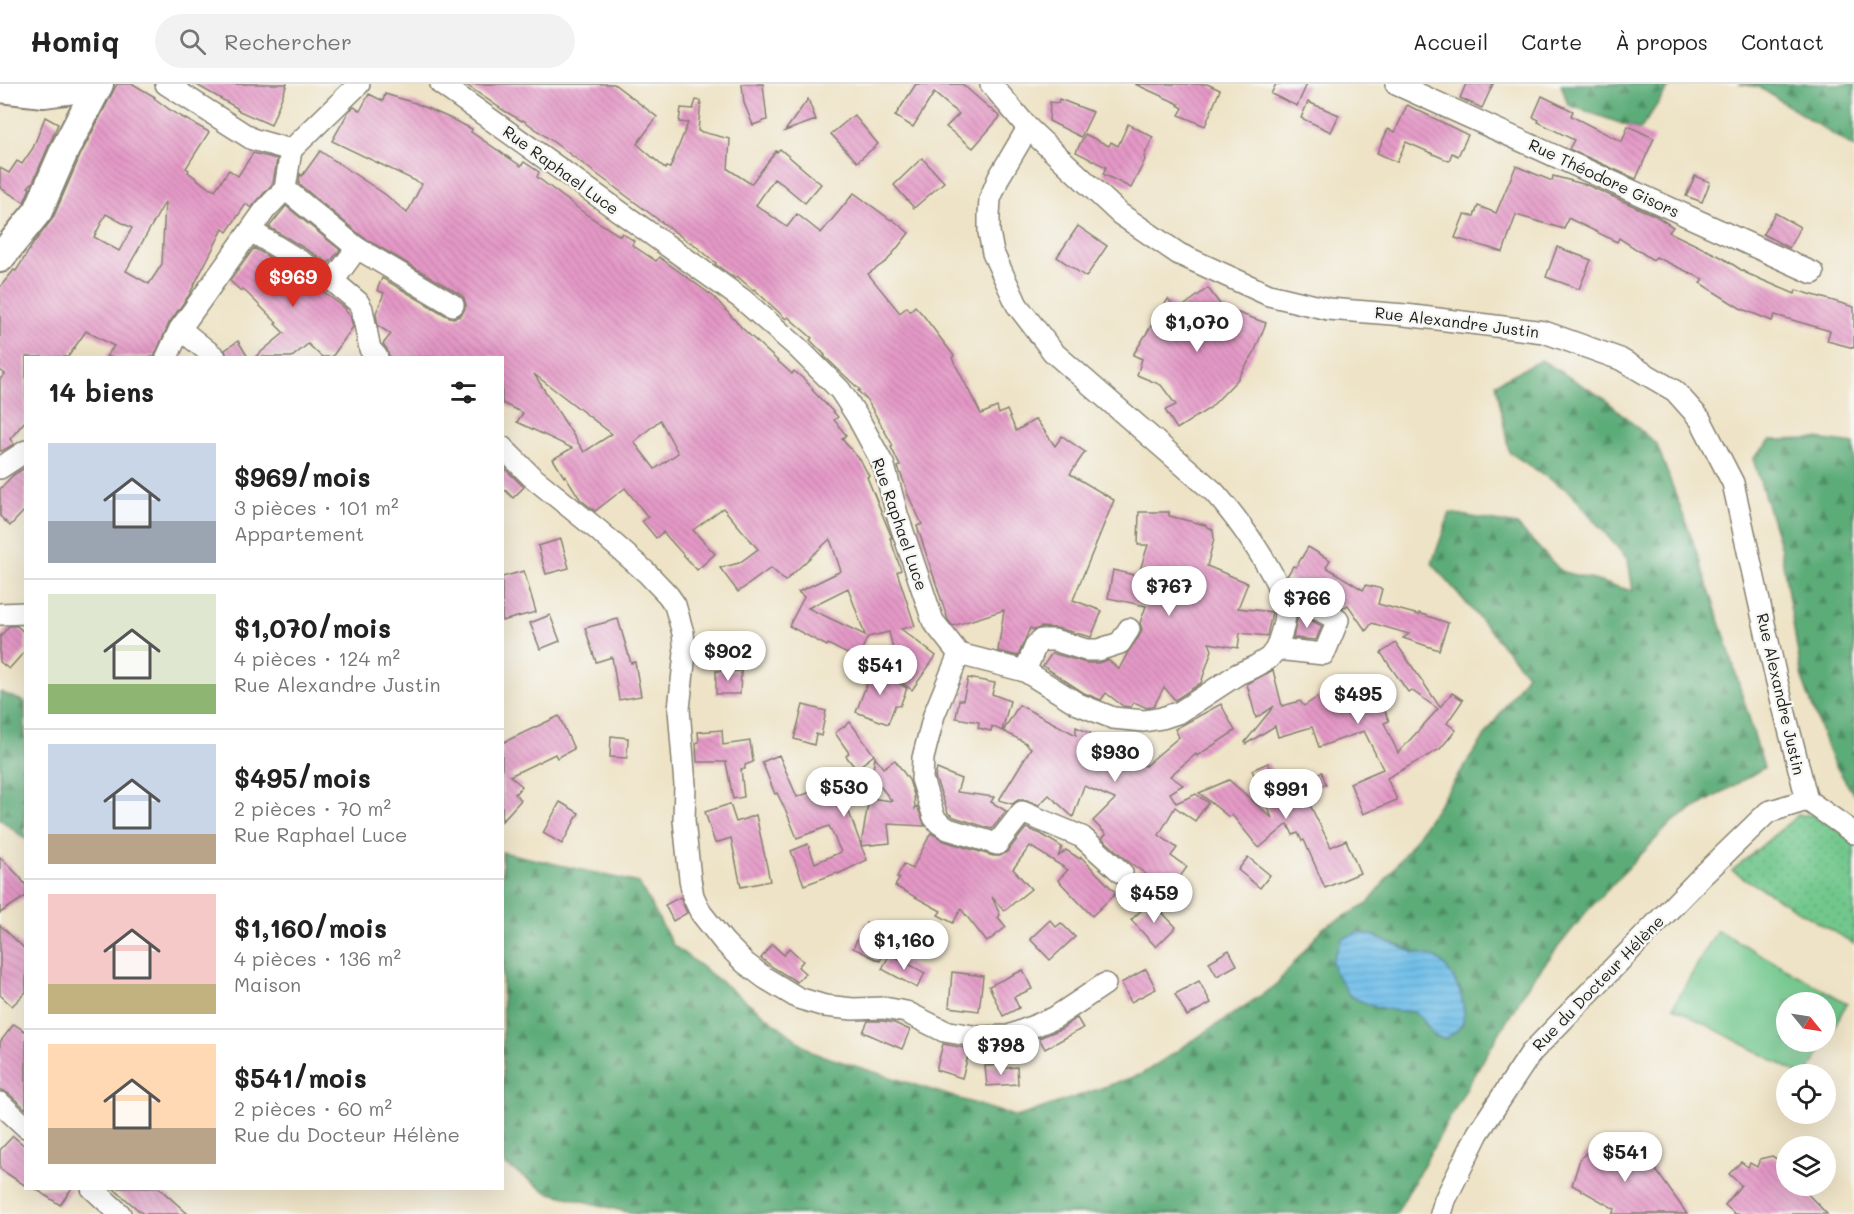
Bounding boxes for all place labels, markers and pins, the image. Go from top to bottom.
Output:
pin: $969 [257,257,329,308]
pin: $1,070 [1148,302,1246,353]
pin: $767 [1133,566,1205,617]
pin: $766 [1271,578,1343,629]
pin: $902 [692,631,764,682]
pin: $541 [844,645,916,696]
pin: $495 [1322,674,1394,725]
pin: $930 [1079,732,1151,783]
pin: $530 [808,767,880,818]
pin: $991 [1250,769,1322,820]
pin: $459 [1118,873,1190,924]
pin: $1,160 [855,920,953,971]
pin: $798 [965,1025,1037,1076]
pin: $541 [1589,1132,1661,1183]

